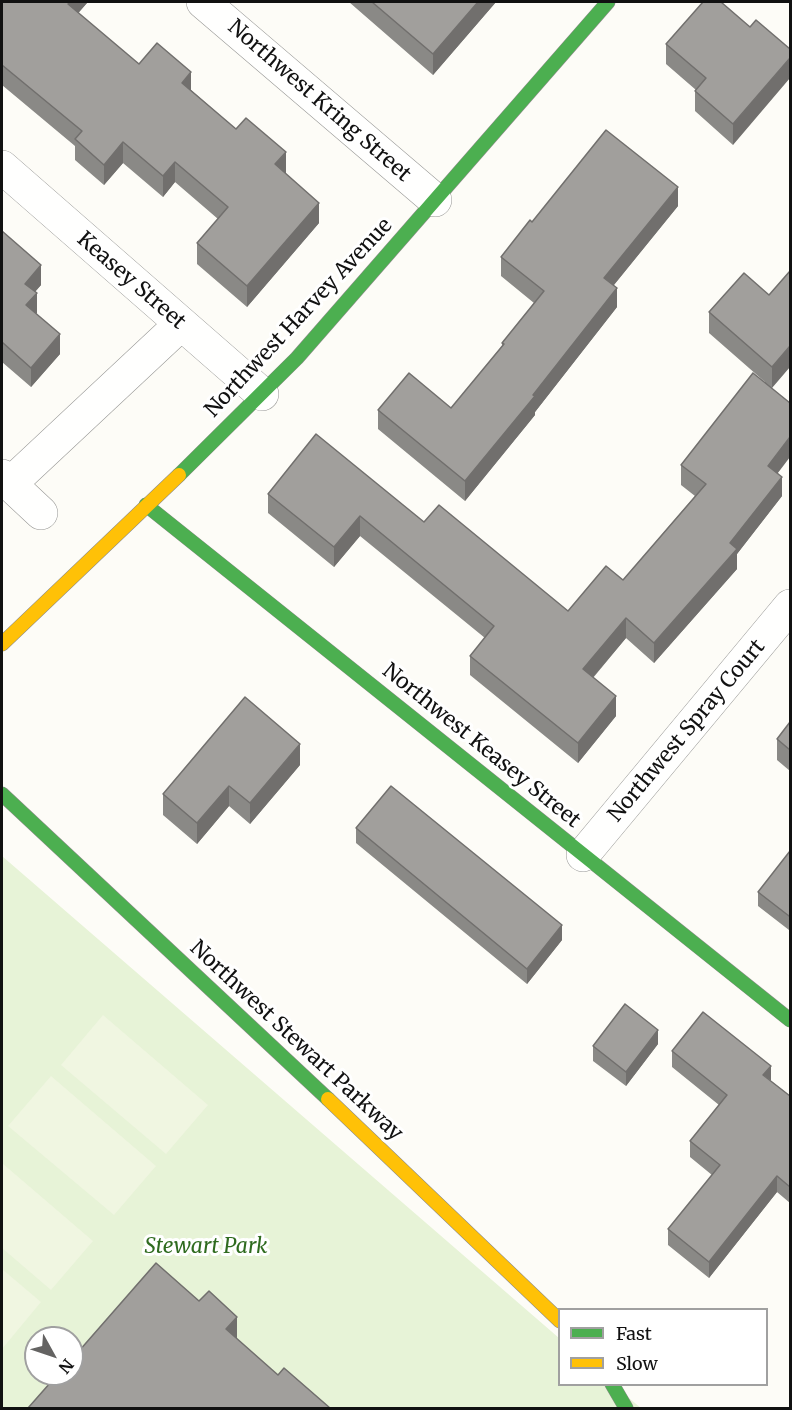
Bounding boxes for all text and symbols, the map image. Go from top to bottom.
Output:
street label: Northwest Kring Street [222,15,416,187]
street label: Northwest Harvey Avenue [200,213,398,423]
street label: Keasey Street [72,227,190,335]
street label: Northwest Spray Court [603,635,771,827]
street label: Northwest Keasey Street [377,658,585,834]
street label: Northwest Stewart Parkway [184,936,408,1146]
park label: Stewart Park [145,1234,267,1260]
legend [558,1308,768,1386]
text: Fast [616,1322,652,1345]
north arrow [24,1326,84,1386]
text: Slow [616,1352,658,1375]
text: N [55,1355,78,1378]

